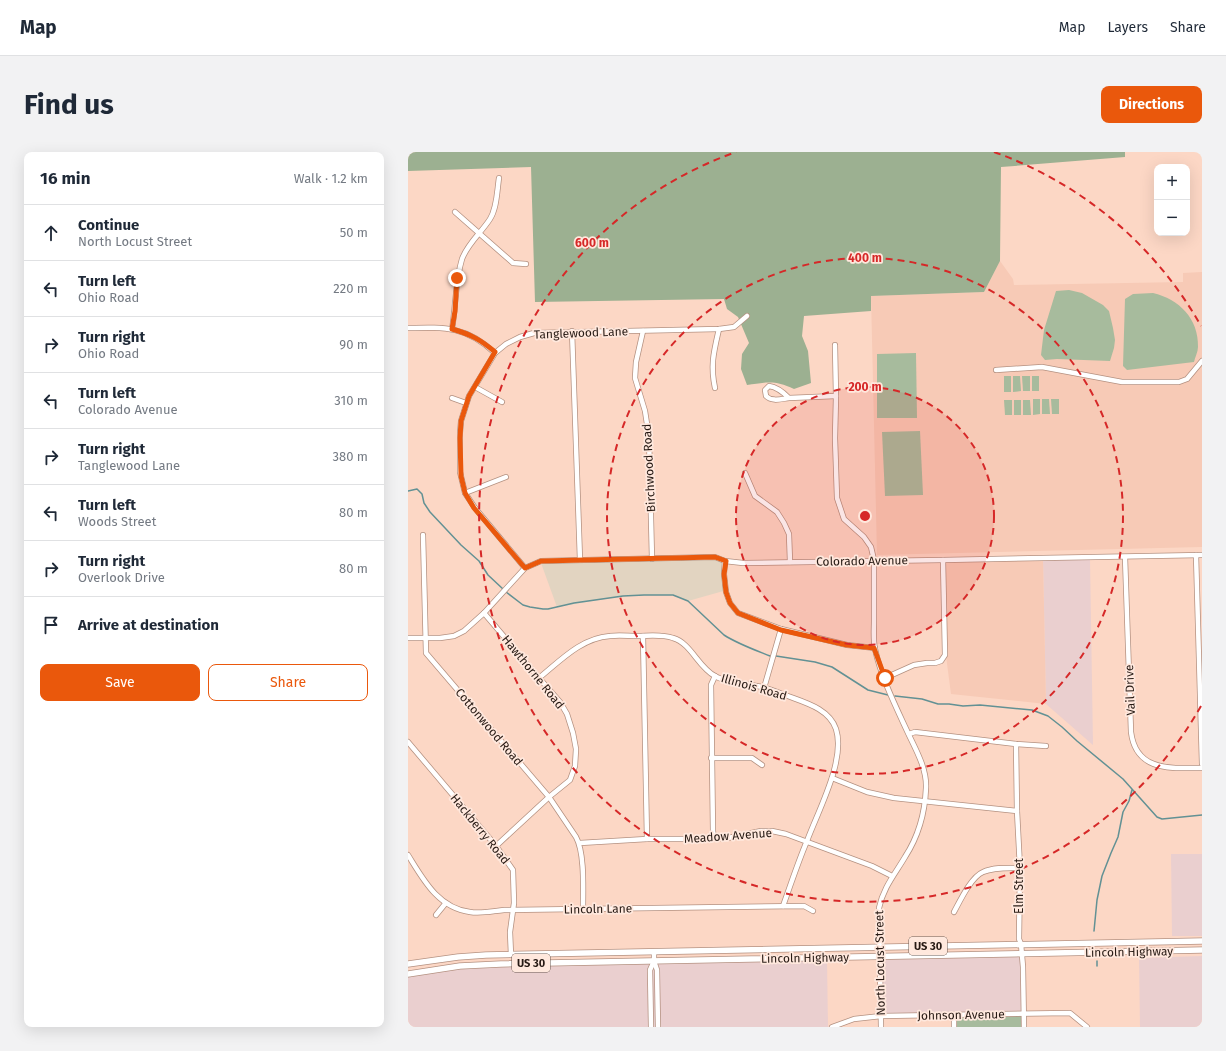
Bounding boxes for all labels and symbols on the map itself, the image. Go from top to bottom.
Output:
text: 600 m [575,236,609,250]
text: 400 m [848,251,882,265]
route end [448,269,466,287]
street label: Tanglewood Lane [534,324,628,342]
text: 200 m [848,380,882,394]
street label: Birchwood Road [640,424,658,512]
centre of rings [858,509,872,523]
street label: Colorado Avenue [816,553,908,569]
street label: Hawthorne Road [499,632,567,712]
street label: Vail Drive [1122,664,1138,716]
route start [876,669,894,687]
street label: Illinois Road [719,671,789,703]
street label: Cottonwood Road [453,685,525,769]
street label: Hackberry Road [447,791,513,867]
street label: Meadow Avenue [684,826,772,846]
street label: Elm Street [1012,857,1026,914]
street label: Lincoln Lane [564,901,632,917]
street label: North Locust Street [872,910,888,1016]
road number: US 30 [909,937,947,955]
street label: Lincoln Highway [1085,944,1173,960]
street label: Lincoln Highway [761,950,849,966]
road number: US 30 [512,954,550,972]
street label: Johnson Avenue [917,1007,1005,1023]

